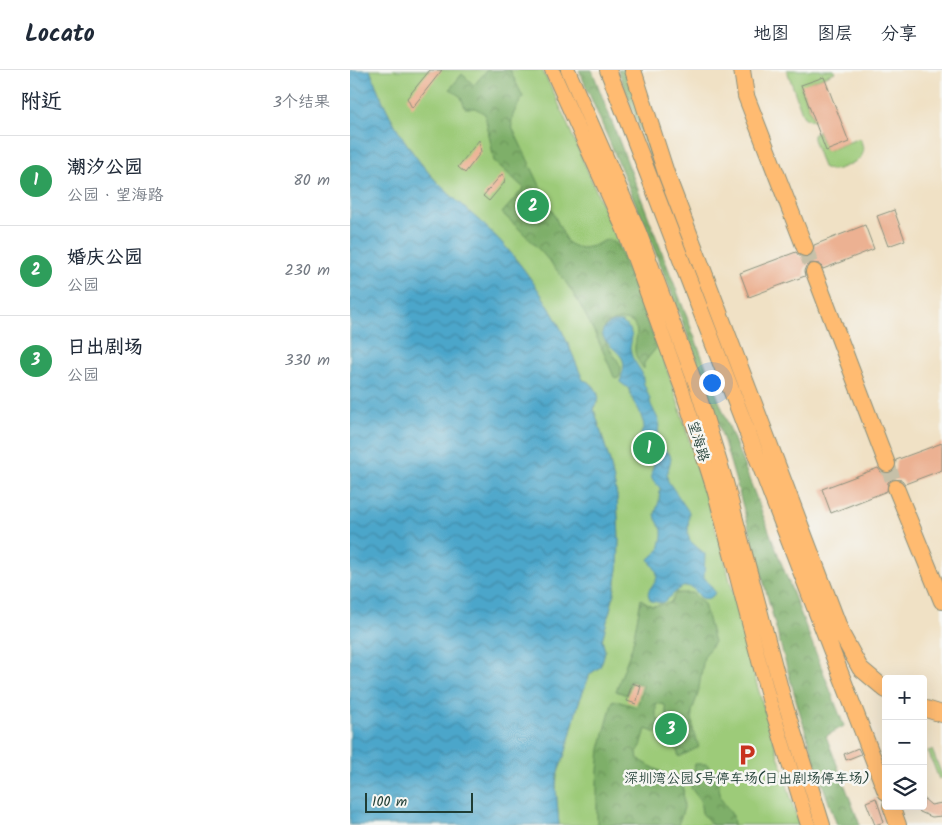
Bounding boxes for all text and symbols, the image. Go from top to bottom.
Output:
text: Locato [25,15,95,54]
text: 地图 [753,20,789,49]
text: 图层 [817,20,853,49]
text: 分享 [881,20,917,49]
text: 附近 [20,86,62,119]
text: 3个结果 [273,90,330,115]
text: 潮汐公园 [67,153,143,183]
text: 1 [34,168,38,193]
text: 80 m [293,168,330,193]
text: 公园 · 望海路 [67,183,164,208]
pin: 2 [517,187,549,225]
text: 婚庆公园 [67,243,143,273]
text: 2 [31,258,41,283]
text: 230 m [284,258,330,283]
text: 公园 [67,273,99,298]
text: 日出剧场 [67,333,143,363]
text: 3 [32,348,40,373]
text: 330 m [285,348,330,373]
text: 公园 [67,363,99,388]
your location [699,370,725,396]
street label: 望海路 [681,418,715,465]
pin: 1 [633,429,665,467]
map controls [882,675,927,810]
button: + [882,675,927,720]
pin: 3 [655,710,687,748]
button: − [882,720,927,765]
parking icon: 深圳湾公园5号停车场(日出剧场停车场) [734,742,760,768]
button: layers [882,765,927,810]
place label: 深圳湾公园5号停车场(日出剧场停车场) [624,768,870,790]
scale bar [365,790,472,813]
text: 100 m [372,791,407,813]

